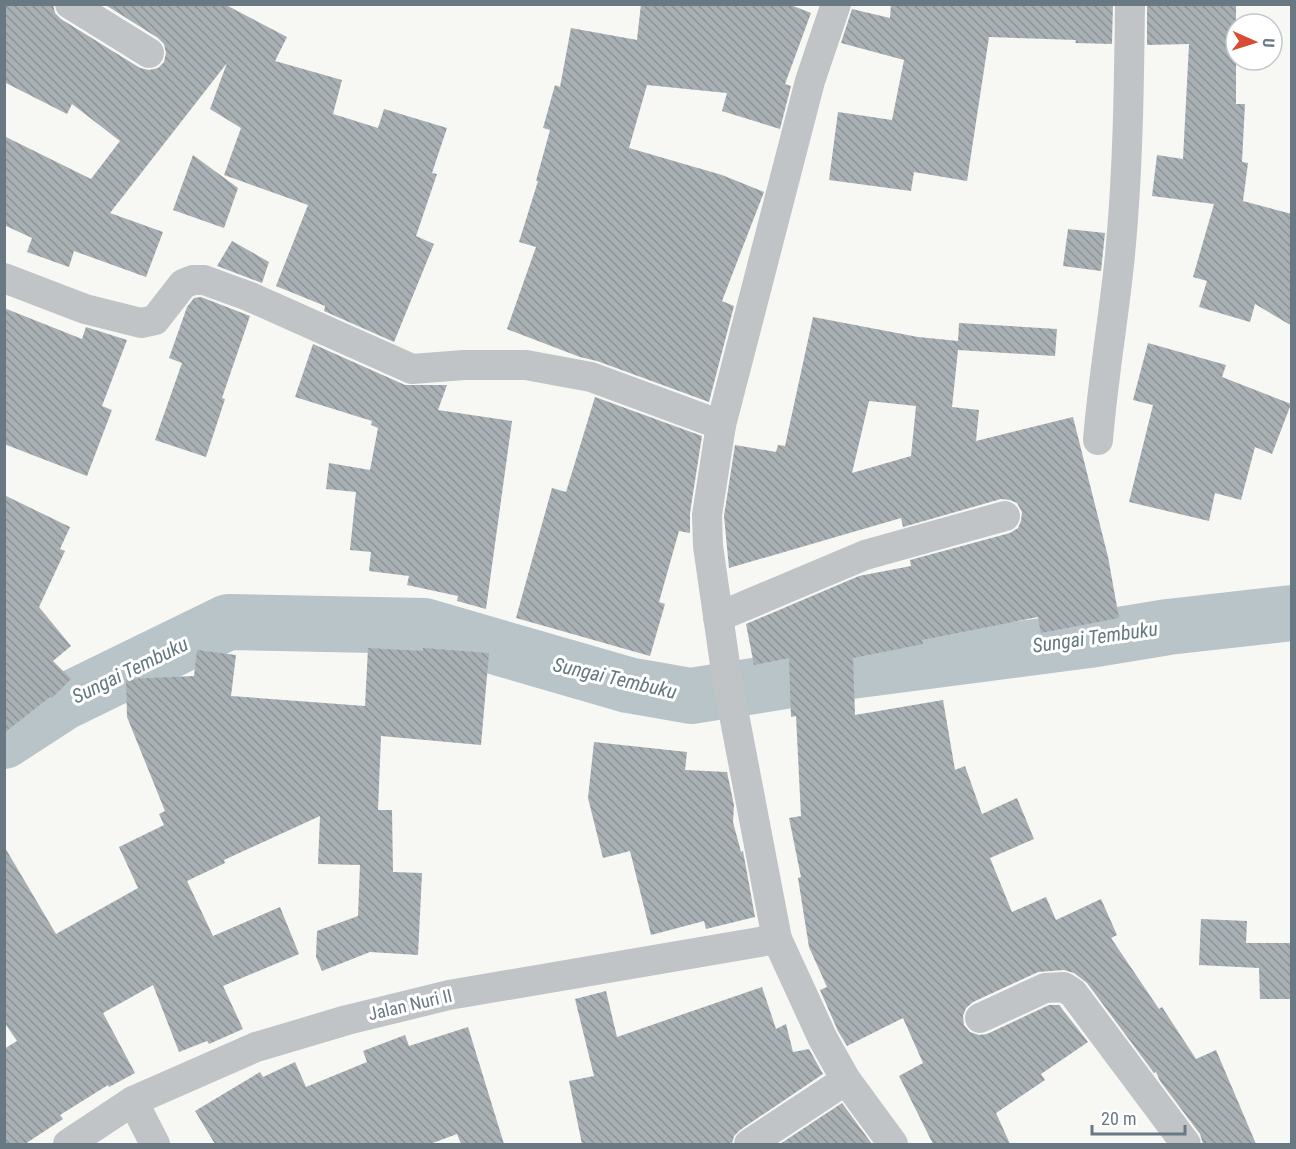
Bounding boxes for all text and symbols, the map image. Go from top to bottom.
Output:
north arrow [1224,12,1284,72]
text: U [1259,38,1278,48]
water label: Sungai Tembuku [1031,616,1159,658]
water label: Sungai Tembuku [68,632,192,708]
water label: Sungai Tembuku [551,652,679,704]
street label: Jalan Nuri II [366,985,454,1024]
scale bar [1092,1098,1185,1136]
text: 20 m [1101,1108,1136,1129]

